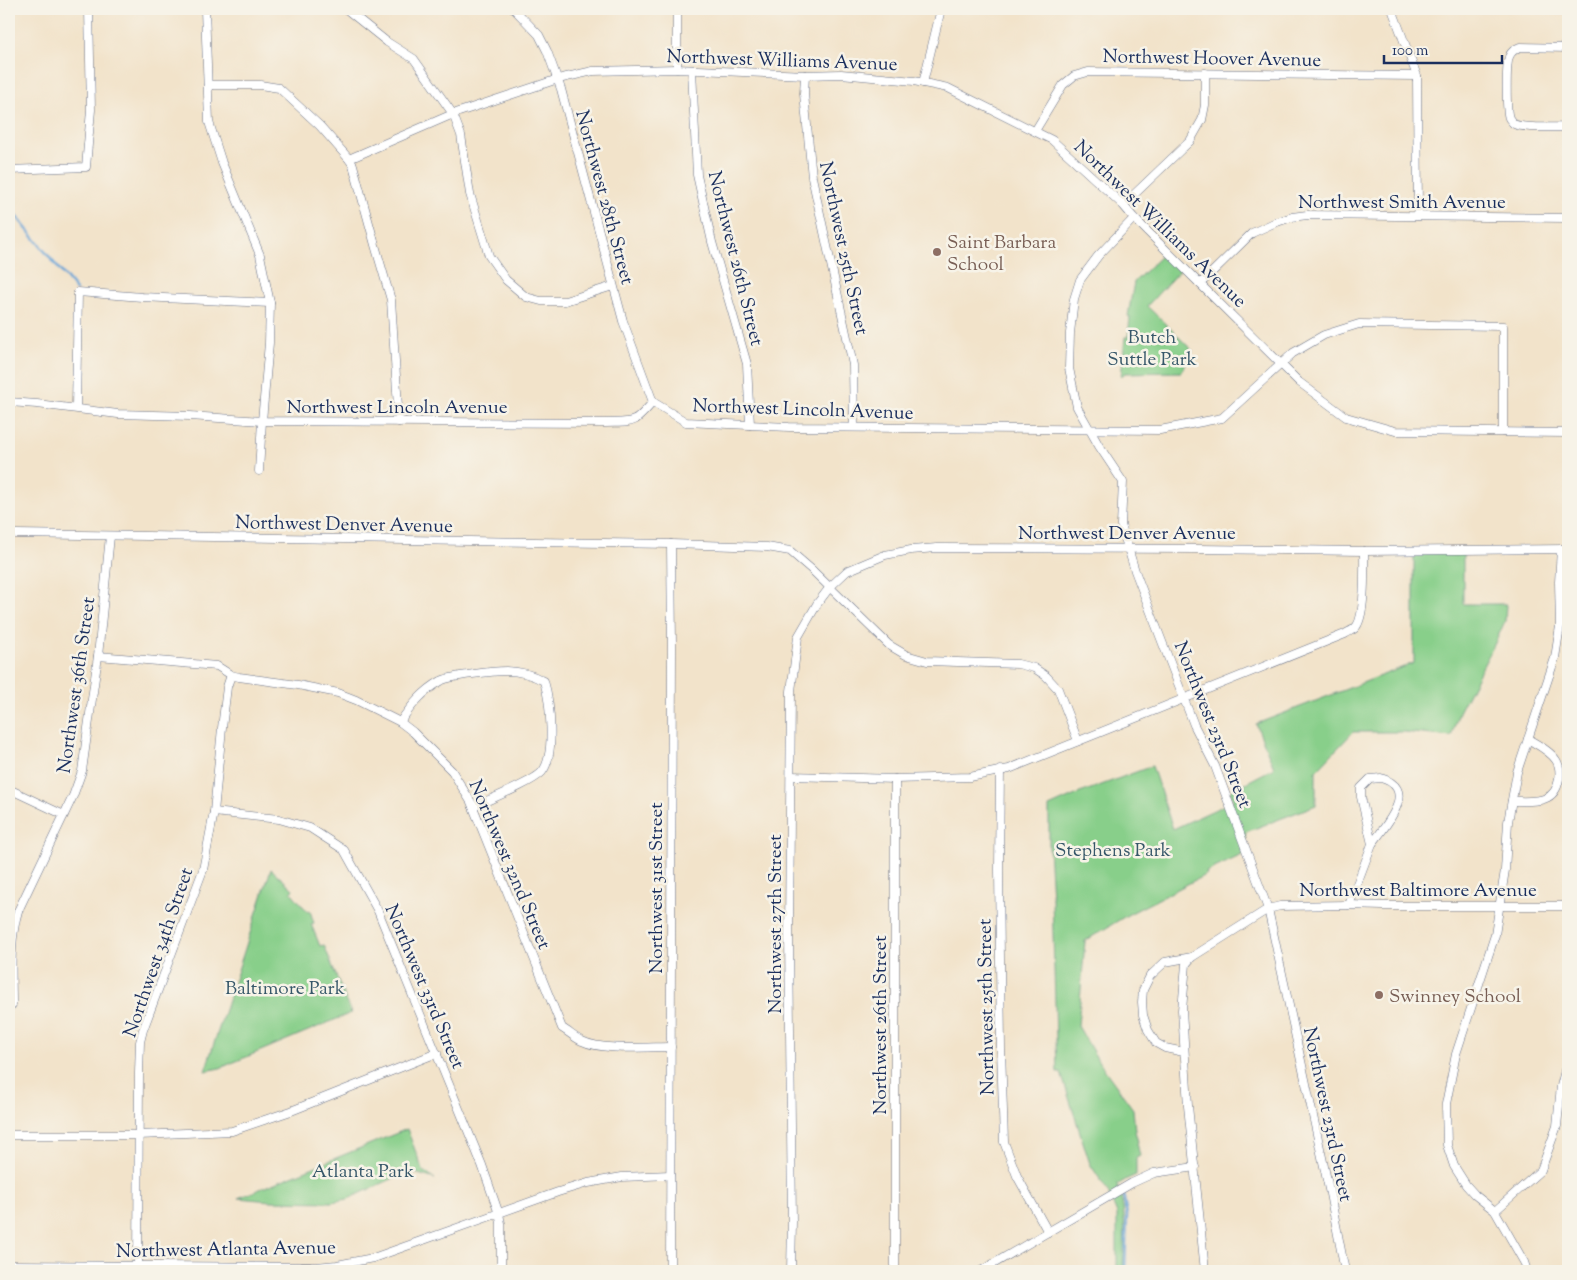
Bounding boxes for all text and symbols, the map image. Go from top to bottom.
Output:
scale bar [1384,32,1502,64]
text: 100 m [1392,41,1429,62]
street label: Northwest Williams Avenue [666,44,898,79]
street label: Northwest Hoover Avenue [1102,44,1322,75]
street label: Northwest 28th Street [567,107,640,288]
street label: Northwest Williams Avenue [1067,135,1252,315]
street label: Northwest 25th Street [811,159,874,338]
street label: Northwest 26th Street [700,168,769,349]
street label: Northwest Smith Avenue [1298,190,1506,217]
place label: Saint Barbara School [947,230,1056,279]
marker: Saint Barbara School [931,246,943,258]
park label: Butch Suttle Park [1107,325,1197,374]
street label: Northwest Lincoln Avenue [692,393,914,428]
street label: Northwest Lincoln Avenue [286,395,508,422]
street label: Northwest Denver Avenue [235,510,453,541]
street label: Northwest Denver Avenue [1018,521,1236,548]
street label: Northwest 36th Street [52,595,103,775]
street label: Northwest 23rd Street [1166,637,1258,813]
street label: Northwest 32nd Street [461,776,557,954]
street label: Northwest 31st Street [644,802,671,974]
street label: Northwest 27th Street [763,834,790,1014]
park label: Stephens Park [1055,838,1172,865]
street label: Northwest 34th Street [118,864,201,1041]
street label: Northwest Baltimore Avenue [1299,878,1537,905]
street label: Northwest 33rd Street [377,900,471,1074]
street label: Northwest 25th Street [972,918,1003,1095]
street label: Northwest 26th Street [868,935,895,1115]
park label: Baltimore Park [225,976,346,1003]
place label: Swinney School [1389,984,1521,1011]
marker: Swinney School [1373,989,1385,1001]
street label: Northwest 23rd Street [1295,1025,1358,1205]
park label: Atlanta Park [312,1159,415,1186]
street label: Northwest Atlanta Avenue [116,1235,336,1266]

